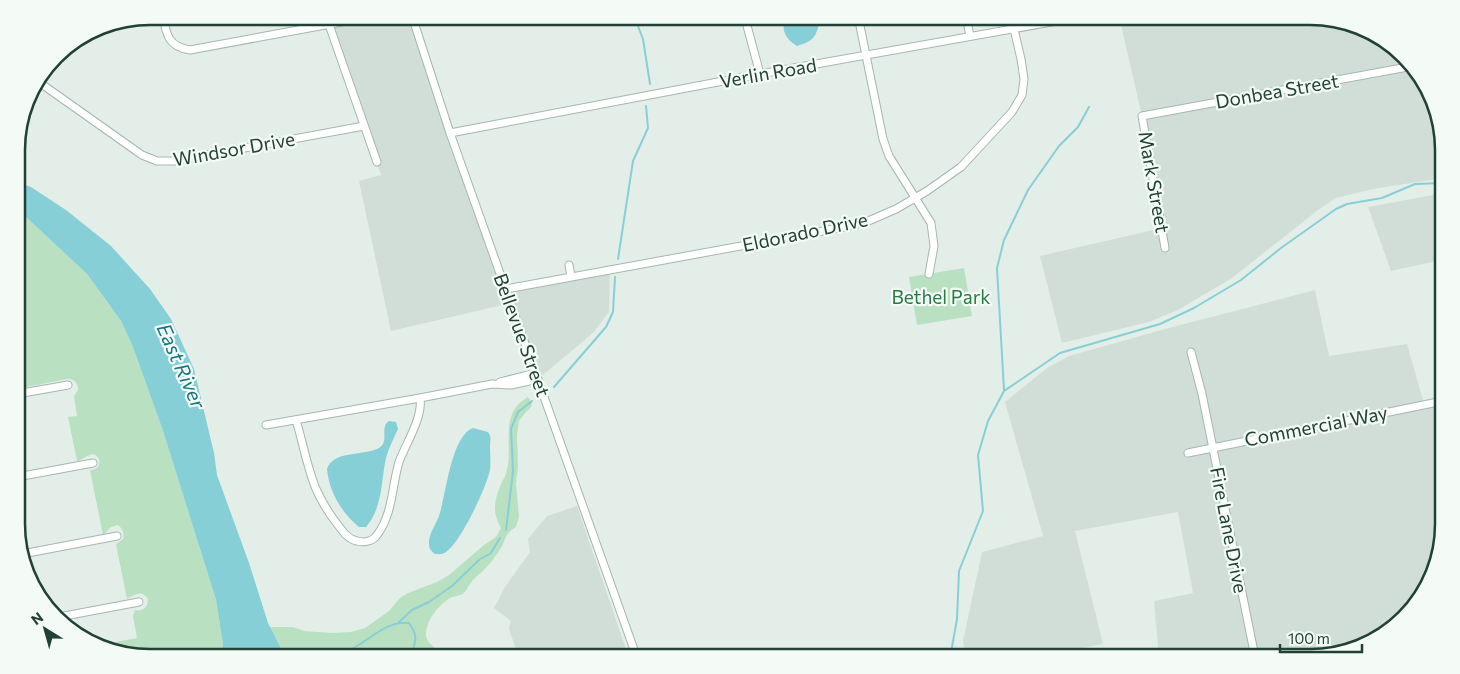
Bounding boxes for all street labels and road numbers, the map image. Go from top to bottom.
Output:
street label: Verlin Road [718,53,818,92]
street label: Donbea Street [1213,68,1341,113]
street label: Windsor Drive [171,126,297,171]
street label: Mark Street [1134,129,1175,235]
street label: Eldorado Drive [740,207,870,256]
street label: Bellevue Street [490,270,555,400]
street label: Commercial Way [1242,400,1390,451]
street label: Fire Lane Drive [1206,465,1253,595]

